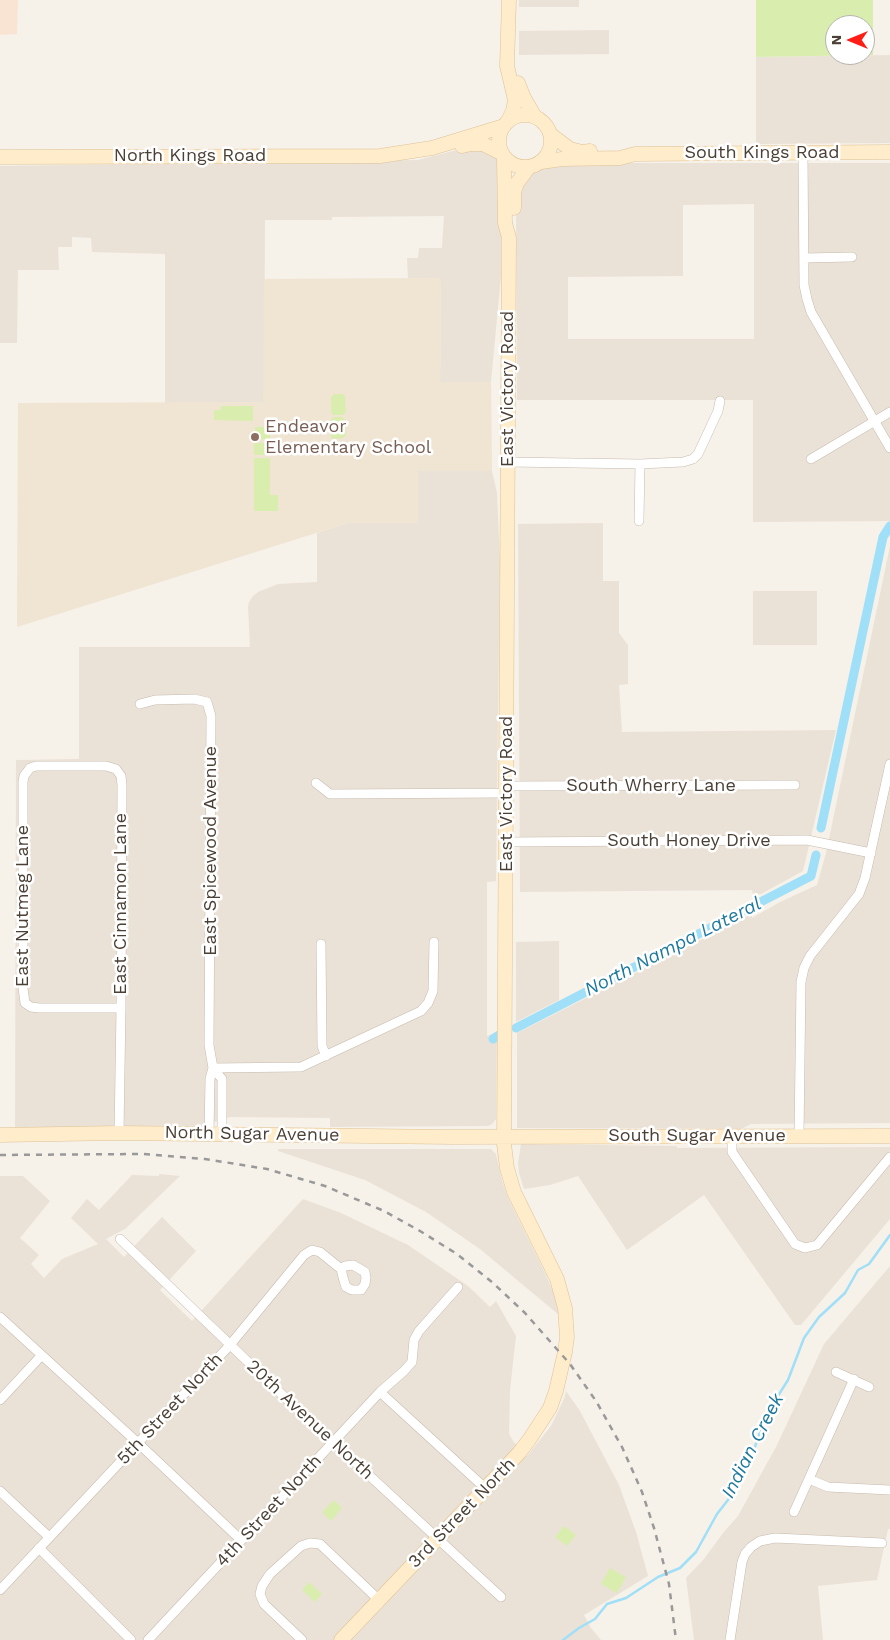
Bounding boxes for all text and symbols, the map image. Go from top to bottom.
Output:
north arrow [825,15,875,65]
text: N [828,35,844,45]
street label: South Kings Road [684,142,840,164]
street label: North Kings Road [114,145,266,167]
street label: East Victory Road [497,311,519,467]
place label: Endeavor Elementary School [265,416,431,458]
marker: Endeavor Elementary School [249,431,261,443]
street label: East Victory Road [496,716,518,872]
street label: East Spicewood Avenue [200,746,222,956]
street label: South Wherry Lane [566,775,736,797]
street label: East Cinnamon Lane [110,813,132,995]
street label: East Nutmeg Lane [12,825,34,987]
street label: South Honey Drive [607,830,771,852]
water label: North Nampa Lateral [581,893,765,1001]
street label: North Sugar Avenue [164,1122,340,1146]
street label: South Sugar Avenue [608,1125,786,1147]
street label: 5th Street North [113,1349,227,1469]
street label: 20th Avenue North [242,1356,378,1484]
water label: Indian Creek [717,1390,789,1502]
street label: 4th Street North [211,1450,327,1572]
street label: 3rd Street North [404,1453,520,1573]

